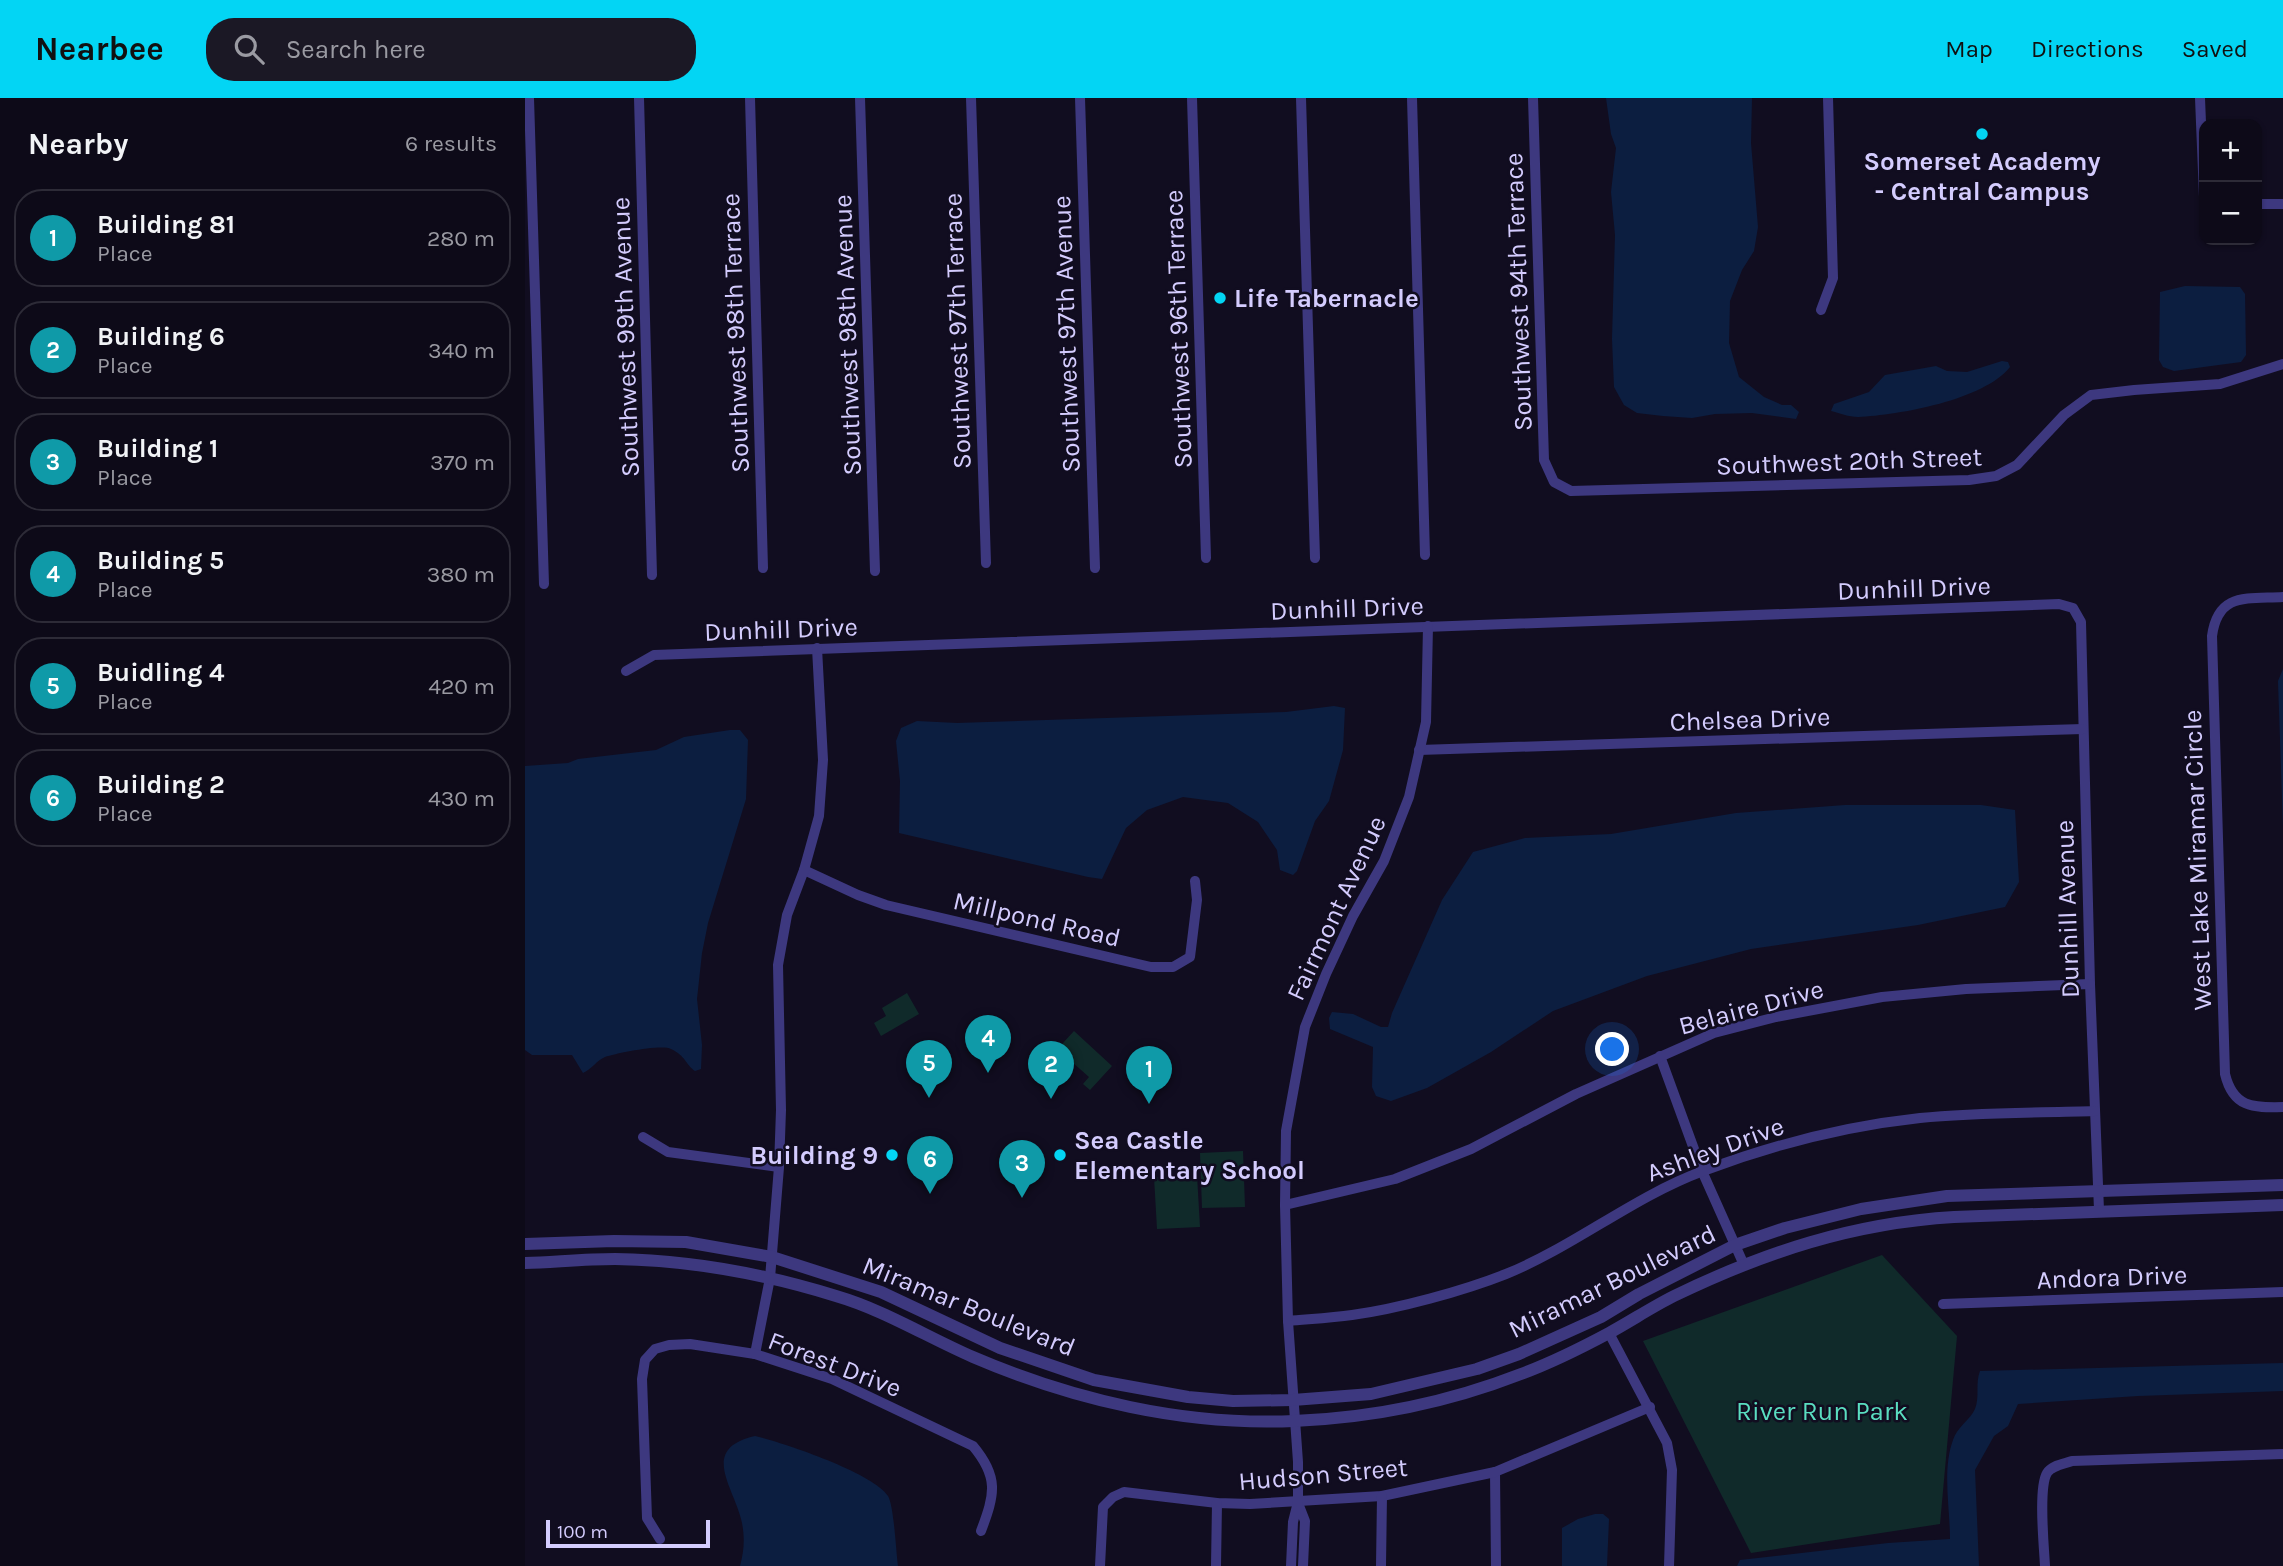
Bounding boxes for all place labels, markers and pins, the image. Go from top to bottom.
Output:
marker: Somerset Academy - Central Campus [1974,126,1990,142]
place label: Somerset Academy - Central Campus [1863,146,2101,207]
place label: Life Tabernacle [1234,283,1419,314]
marker: Life Tabernacle [1212,290,1228,306]
pin: 4 [965,1015,1011,1073]
pin: 5 [906,1040,952,1098]
pin: 2 [1028,1041,1074,1099]
pin: 1 [1126,1046,1172,1104]
place label: Sea Castle Elementary School [1074,1125,1305,1186]
pin: 6 [907,1136,953,1194]
place label: Building 9 [750,1140,878,1171]
pin: 3 [999,1140,1045,1198]
marker: Building 9 [884,1147,900,1163]
marker: Sea Castle Elementary School [1052,1147,1068,1163]

